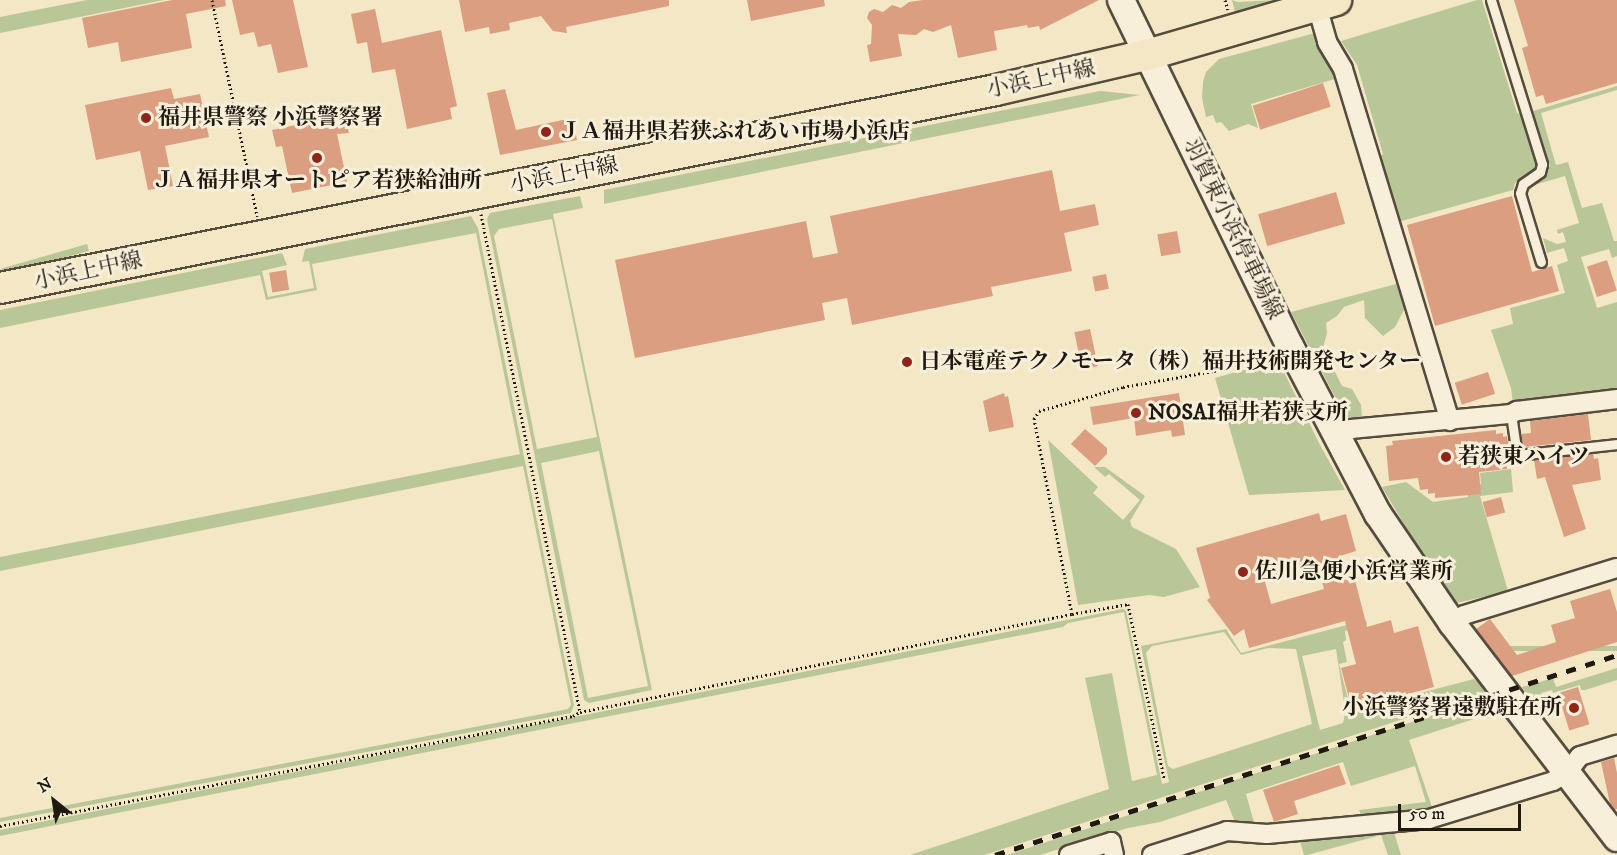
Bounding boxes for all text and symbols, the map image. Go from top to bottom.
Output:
street label: 小浜上中線 [984,55,1098,103]
place label: 福井県警察 小浜警察署 [158,105,383,131]
marker: 福井県警察 小浜警察署 [139,111,153,125]
place label: ＪＡ福井県若狭ふれあい市場小浜店 [558,119,910,145]
marker: ＪＡ福井県若狭ふれあい市場小浜店 [539,125,553,139]
street label: 羽賀東小浜停車場線 [1178,134,1288,324]
marker: ＪＡ福井県オートピア若狭給油所 [310,151,324,165]
street label: 小浜上中線 [507,152,621,198]
place label: ＪＡ福井県オートピア若狭給油所 [152,168,482,194]
street label: 小浜上中線 [31,247,145,295]
place label: 日本電産テクノモータ（株）福井技術開発センター [919,349,1424,375]
marker: 日本電産テクノモータ（株）福井技術開発センター [900,355,914,369]
place label: NOSAI福井若狭支所 [1148,400,1348,426]
marker: NOSAI福井若狭支所 [1129,406,1143,420]
place label: 若狭東ハイツ [1458,444,1590,470]
marker: 若狭東ハイツ [1439,450,1453,464]
place label: 佐川急便小浜営業所 [1255,559,1453,585]
marker: 佐川急便小浜営業所 [1236,565,1250,579]
place label: 小浜警察署遠敷駐在所 [1342,695,1562,721]
marker: 小浜警察署遠敷駐在所 [1567,701,1581,715]
north arrow [24,771,84,831]
text: N [34,773,56,797]
scale bar [1401,792,1524,830]
text: 50 m [1409,803,1445,825]

